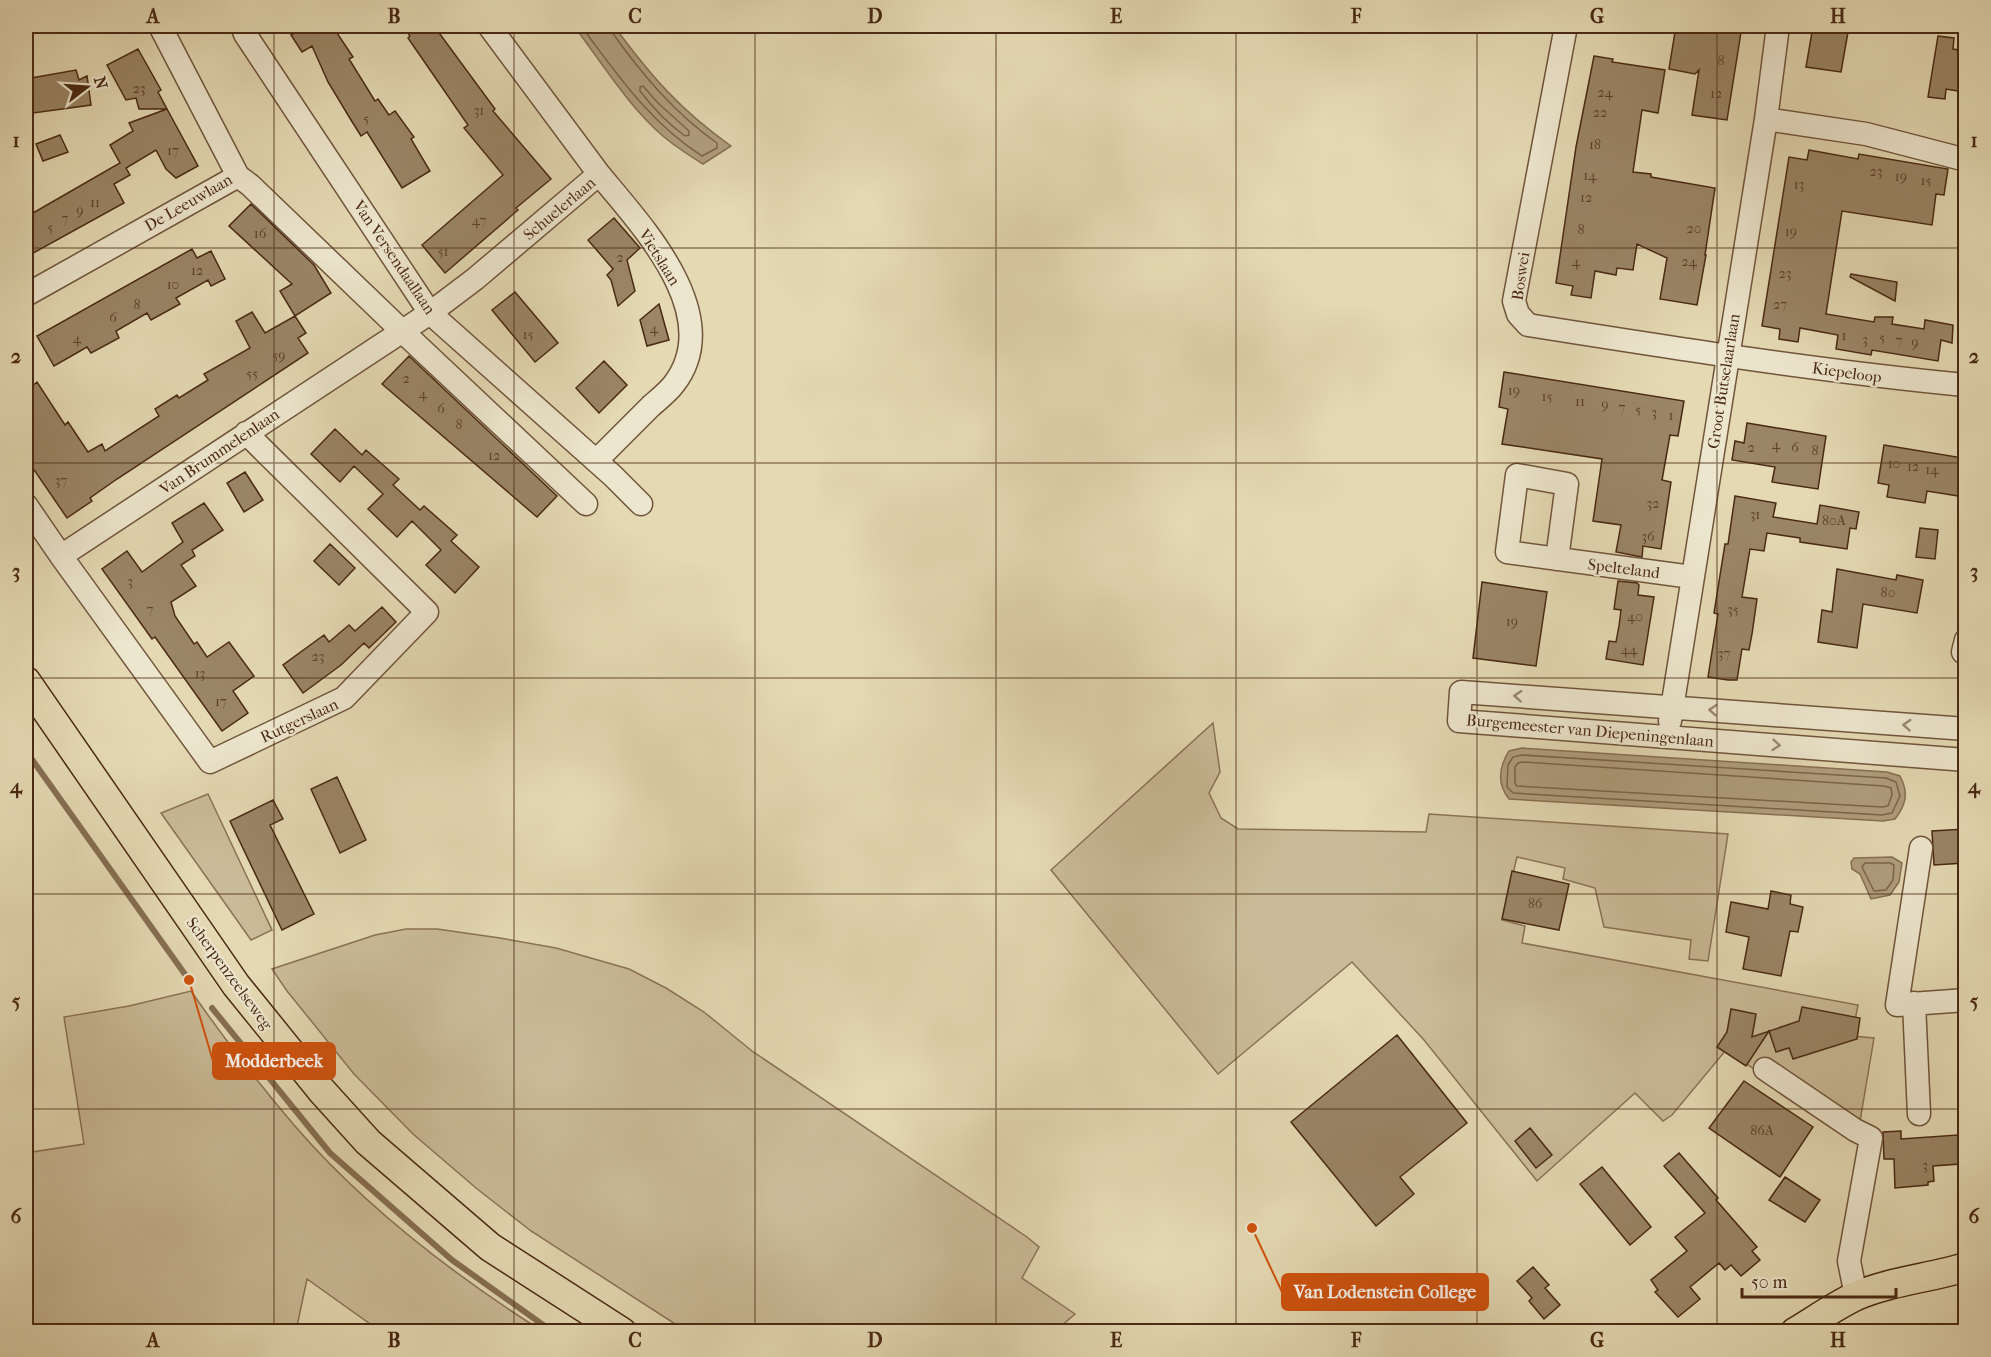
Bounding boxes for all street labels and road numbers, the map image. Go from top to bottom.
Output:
street label: De Leeuwlaan [141,169,236,235]
street label: Schuelerlaan [519,172,600,244]
street label: Van Versendaallaan [349,196,440,318]
street label: Vietslaan [634,225,685,290]
street label: Boswei [1508,250,1533,301]
street label: Groot Butselaarlaan [1703,311,1744,450]
street label: Kiepeloop [1811,358,1883,387]
street label: Van Brummelenlaan [155,404,283,499]
street label: Spelteland [1587,555,1661,582]
street label: Rutgerslaan [257,694,342,747]
street label: Burgemeester van Diepeningenlaan [1465,710,1715,751]
street label: Scherpenzeelseweg [182,913,277,1034]

